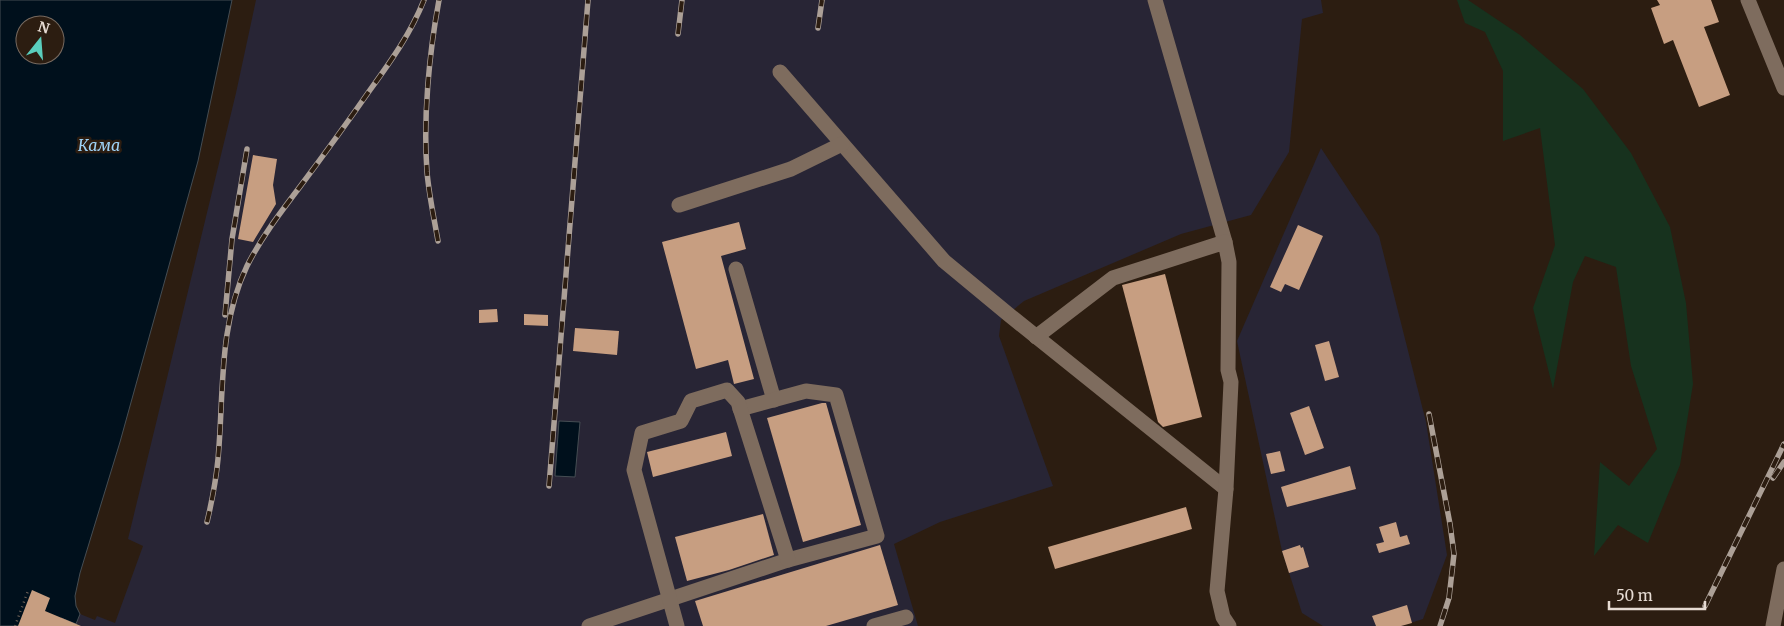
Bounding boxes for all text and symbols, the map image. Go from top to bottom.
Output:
north arrow [15,15,65,65]
text: N [36,17,52,38]
water label: Кама [78,135,120,155]
scale bar [1609,578,1705,610]
text: 50 m [1616,586,1653,605]

